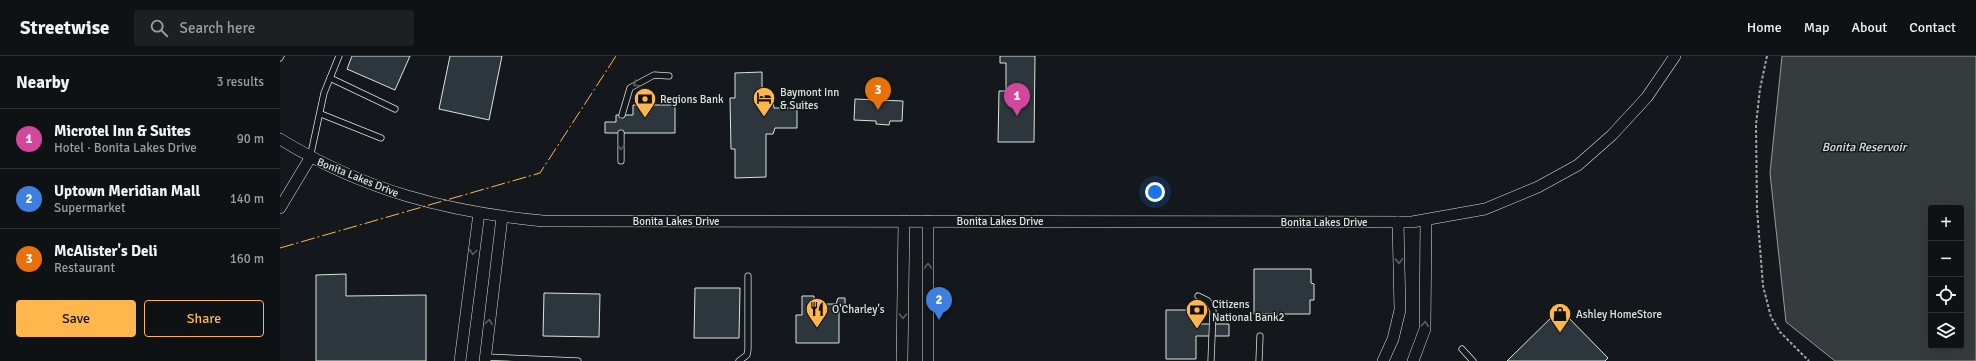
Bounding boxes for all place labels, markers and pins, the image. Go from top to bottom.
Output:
pin: 3 [865,77,891,110]
pin: 1 [1004,83,1030,116]
hotel icon: Baymont Inn & Suites [751,85,777,118]
bank icon: Regions Bank [632,86,658,119]
place label: Baymont Inn & Suites [780,86,839,112]
place label: Regions Bank [660,93,724,106]
pin: 2 [926,287,952,320]
restaurant icon: O'Charley's [804,296,830,329]
bank icon: Citizens National Bank2 [1184,297,1210,330]
place label: Citizens National Bank2 [1212,298,1285,324]
shop icon: Ashley HomeStore [1547,301,1573,334]
place label: O'Charley's [832,303,885,316]
place label: Ashley HomeStore [1576,308,1662,321]

